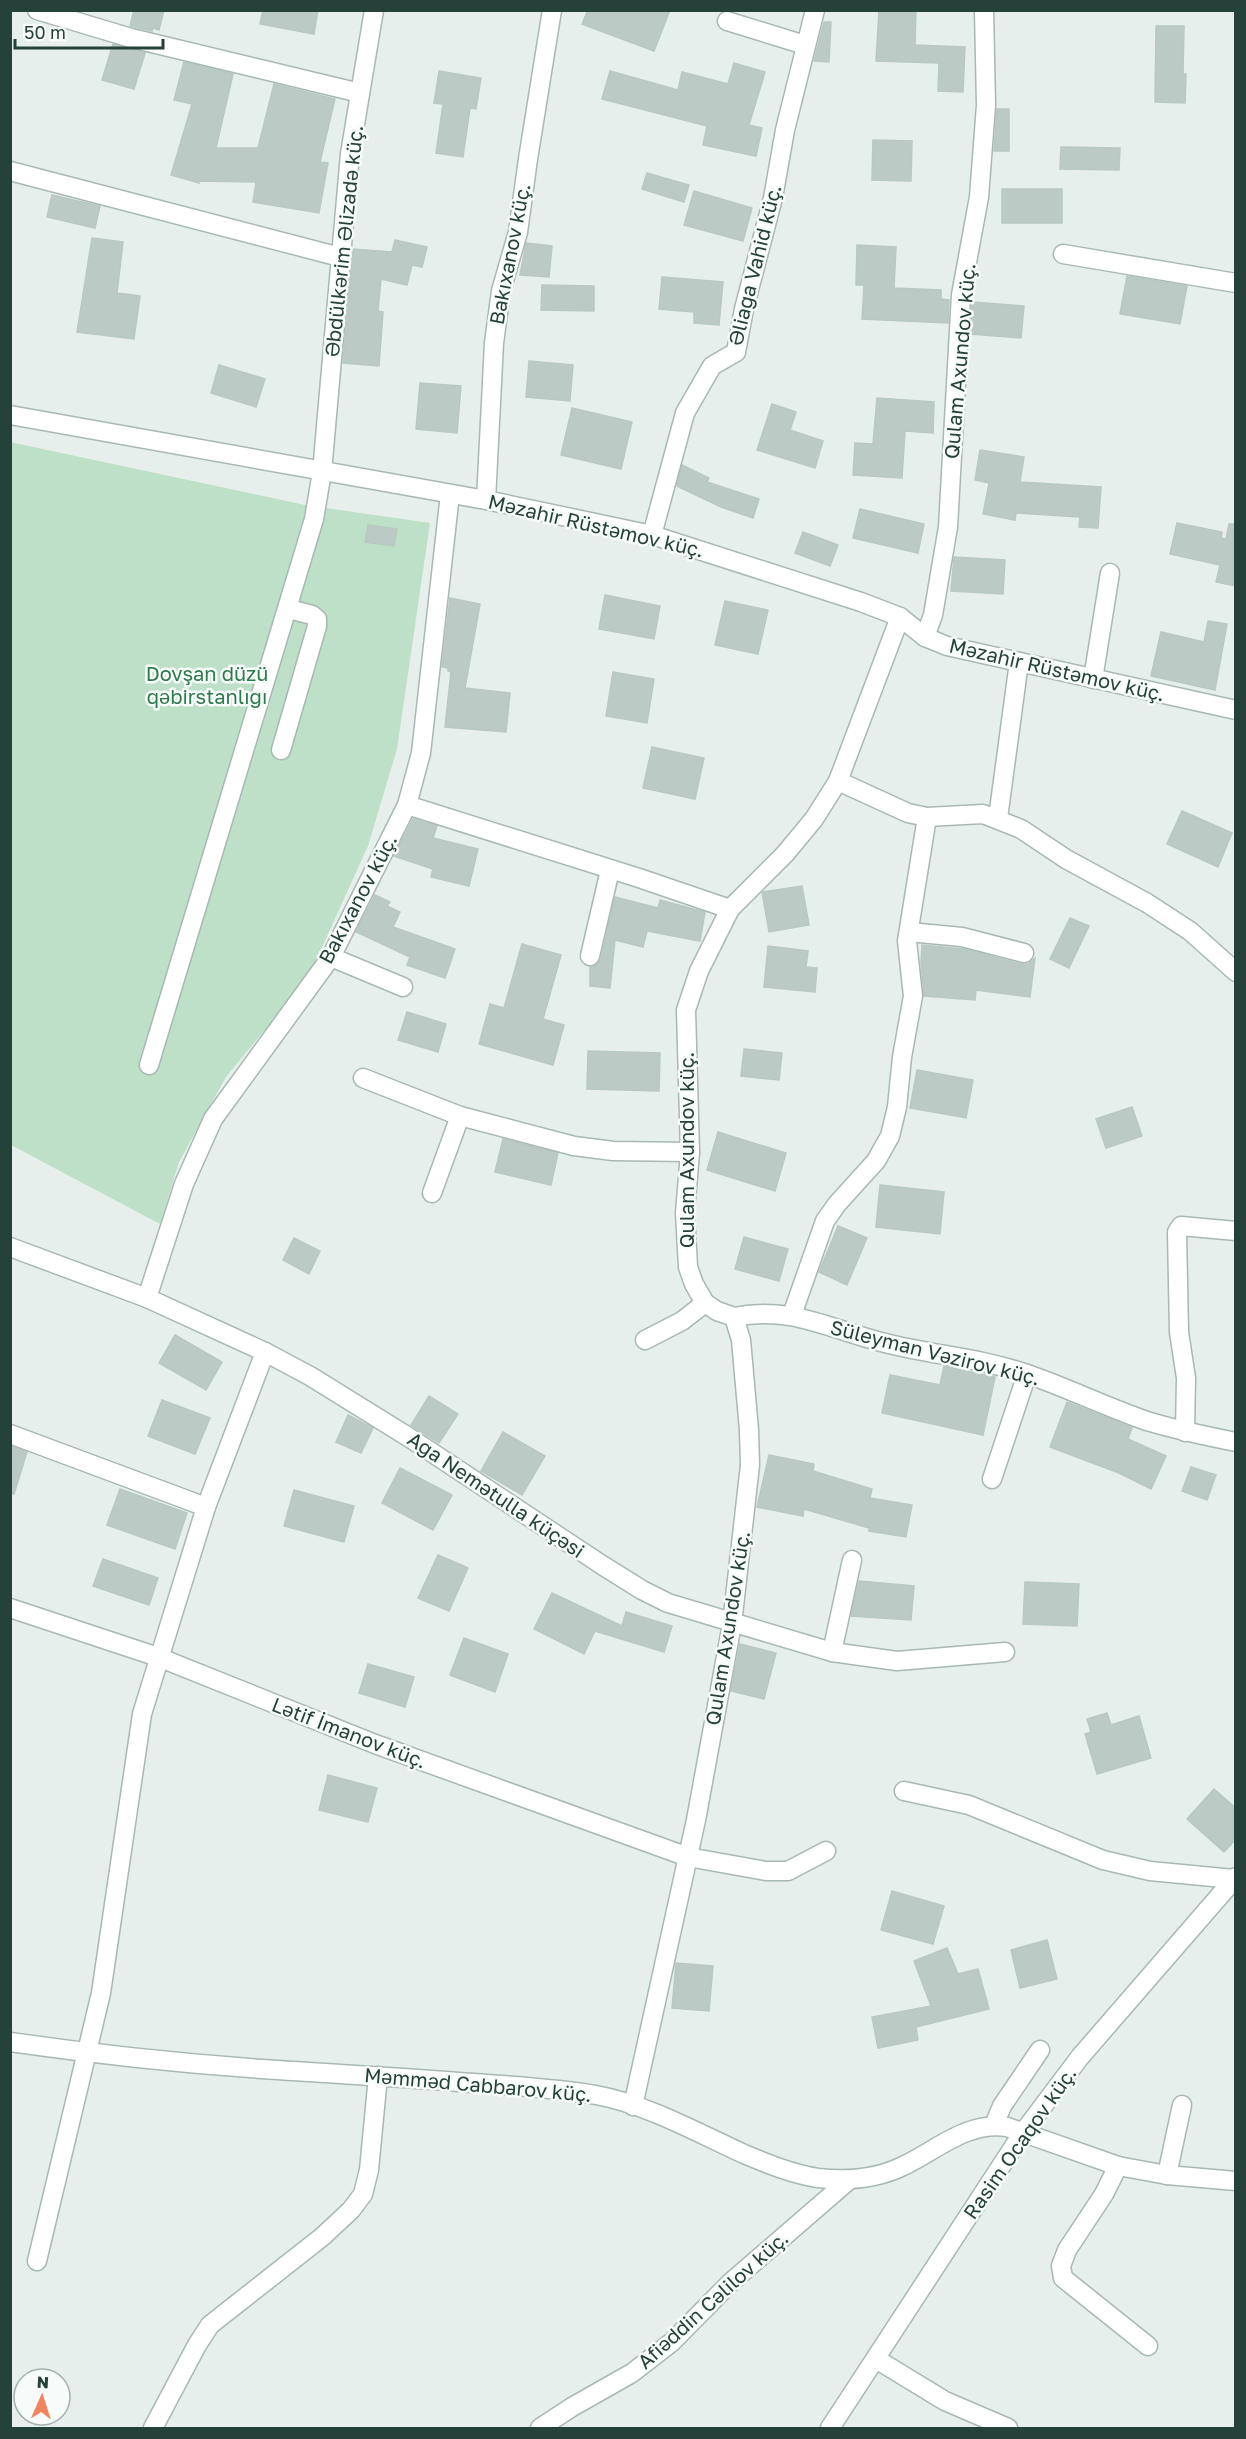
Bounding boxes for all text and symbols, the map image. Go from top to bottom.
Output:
scale bar [15,12,164,50]
text: 50 m [24,21,66,43]
street label: Əbdülkərim Əlizadə küç. [319,124,367,358]
street label: Bakıxanov küç. [484,181,534,327]
street label: Əliağa Vahid küç. [722,182,786,348]
street label: Qulam Axundov küç. [938,262,980,460]
street label: Məzahir Rüstəmov küç. [486,489,706,562]
street label: Məzahir Rüstəmov küç. [947,633,1167,706]
park label: Dovşan düzü qəbirstanlığı [146,661,268,708]
street label: Bakıxanov küç. [313,830,401,968]
street label: Qulam Axundov küç. [674,1052,698,1248]
street label: Süleyman Vəzirov küç. [828,1314,1043,1390]
street label: Ağa Nemətulla küçəsi [404,1426,589,1562]
street label: Qulam Axundov küç. [700,1529,754,1727]
street label: Lətif İmanov küç. [269,1692,430,1773]
street label: Məmməd Cabbarov küç. [363,2062,593,2106]
street label: Rasim Ocaqov küç. [958,2062,1081,2223]
street label: Afiəddin Cəlilov küç. [632,2225,793,2373]
north arrow [12,2367,72,2427]
text: N [36,2372,49,2392]

